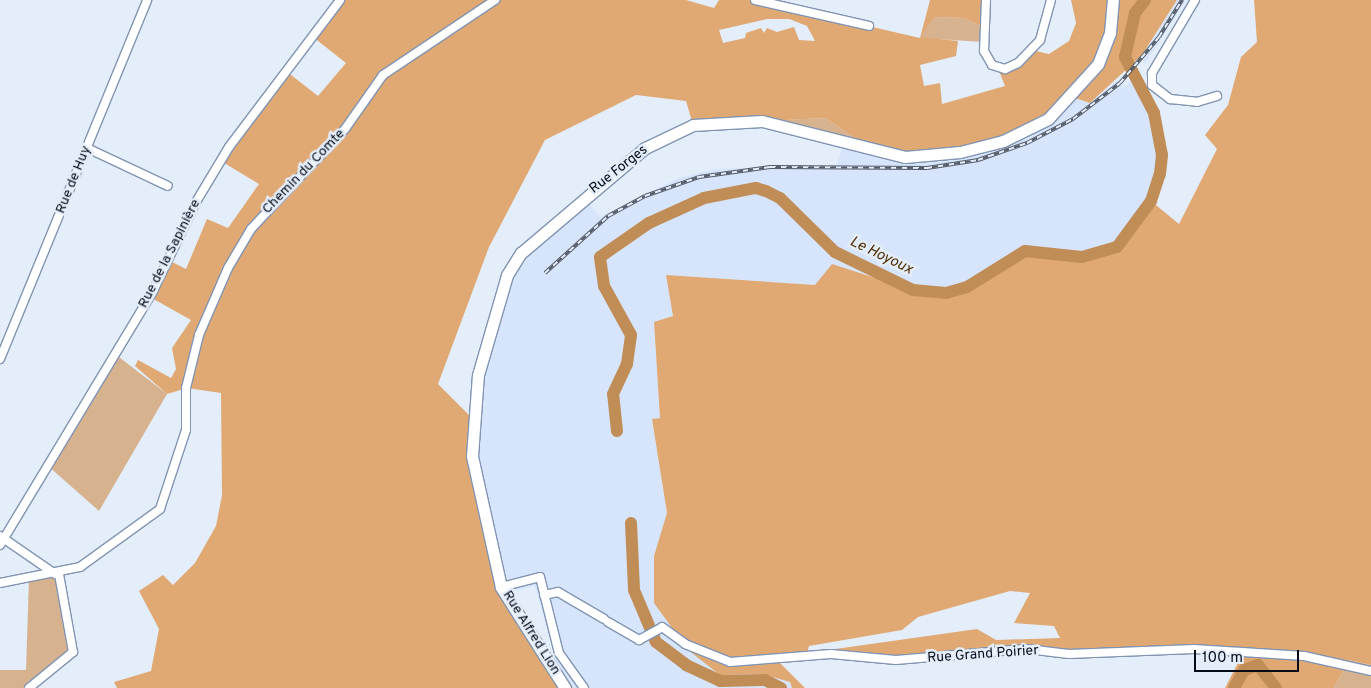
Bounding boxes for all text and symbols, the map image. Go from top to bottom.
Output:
street label: Chemin du Comte [259,126,349,218]
street label: Rue Forges [587,142,651,198]
street label: Rue de Huy [53,144,95,216]
street label: Rue de la Sapinière [135,197,205,311]
water label: Le Hoyoux [847,233,915,279]
street label: Rue Alfred Lion [498,588,564,678]
scale bar [1196,640,1301,672]
street label: Rue Grand Poirier [927,643,1039,667]
text: 100 m [1202,649,1243,668]

